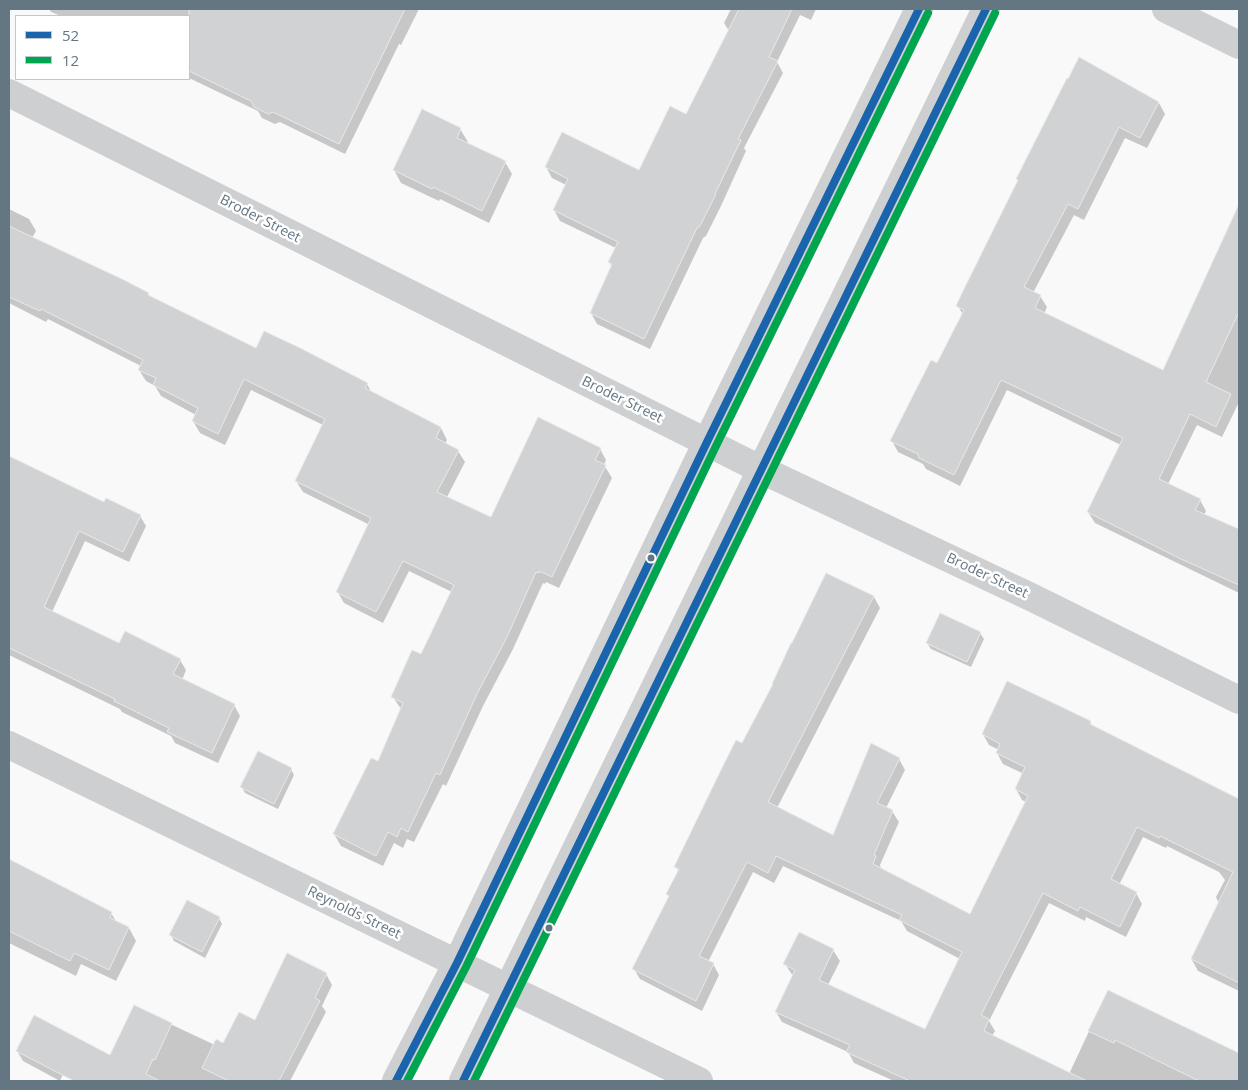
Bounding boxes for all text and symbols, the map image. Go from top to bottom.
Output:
legend [15,15,190,80]
text: 52 [62,25,79,45]
text: 12 [62,50,79,70]
street label: Broder Street [217,192,303,246]
street label: Broder Street [579,373,665,427]
street label: Broder Street [944,550,1030,602]
unlabelled marker [646,553,656,563]
street label: Reynolds Street [304,883,404,943]
unlabelled marker [544,923,554,933]

